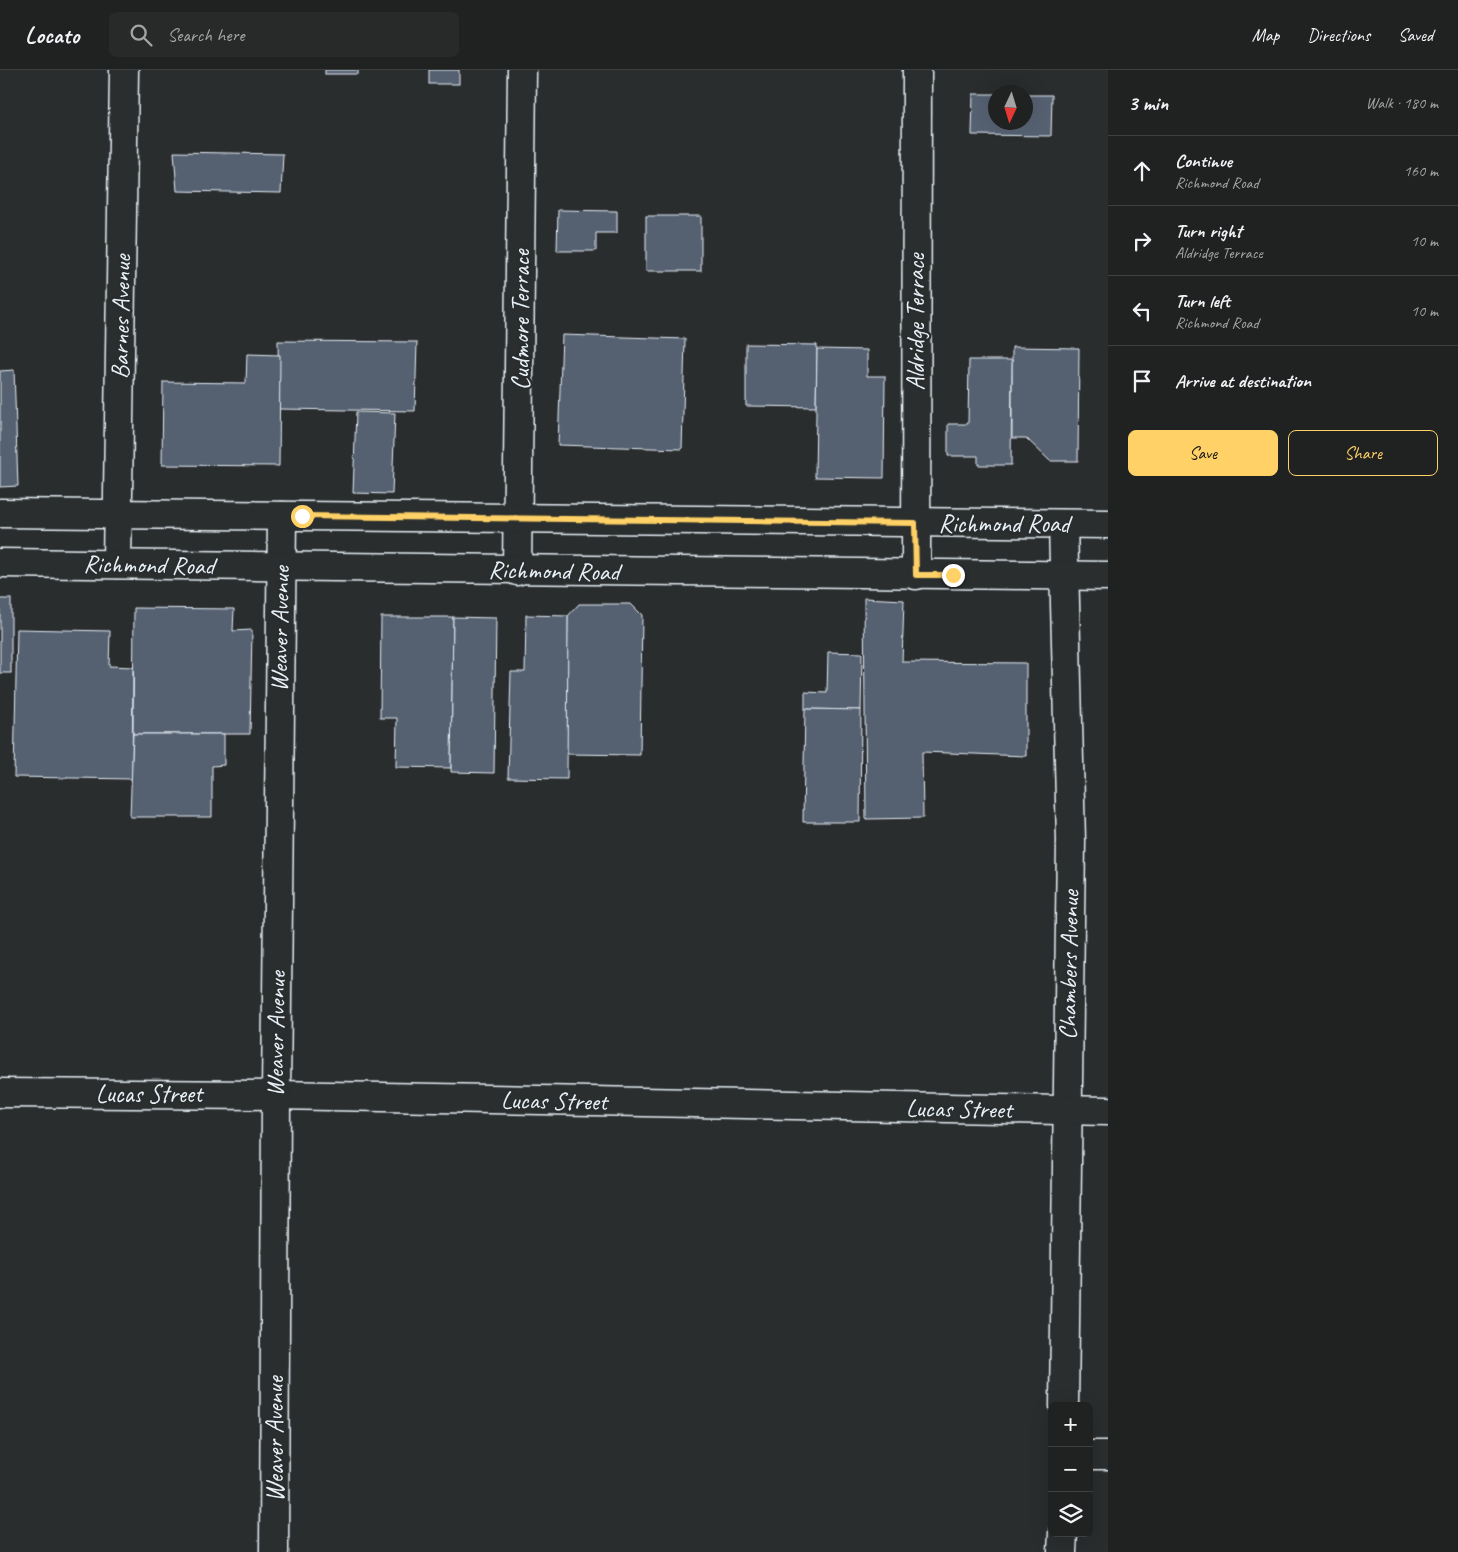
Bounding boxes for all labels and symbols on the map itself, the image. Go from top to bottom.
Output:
north arrow [988,85,1033,130]
street label: Cudmore Terrace [505,248,537,390]
street label: Aldridge Terrace [900,252,932,390]
street label: Barnes Avenue [104,253,138,379]
route start [291,505,314,528]
street label: Richmond Road [938,508,1073,540]
street label: Richmond Road [83,548,218,582]
street label: Richmond Road [488,554,623,588]
street label: Weaver Avenue [263,564,297,692]
route end [942,564,965,587]
street label: Chambers Avenue [1052,888,1086,1040]
street label: Weaver Avenue [259,969,293,1097]
street label: Lucas Street [96,1078,205,1110]
street label: Lucas Street [501,1084,610,1118]
street label: Lucas Street [906,1092,1015,1126]
street label: Weaver Avenue [259,1374,291,1502]

